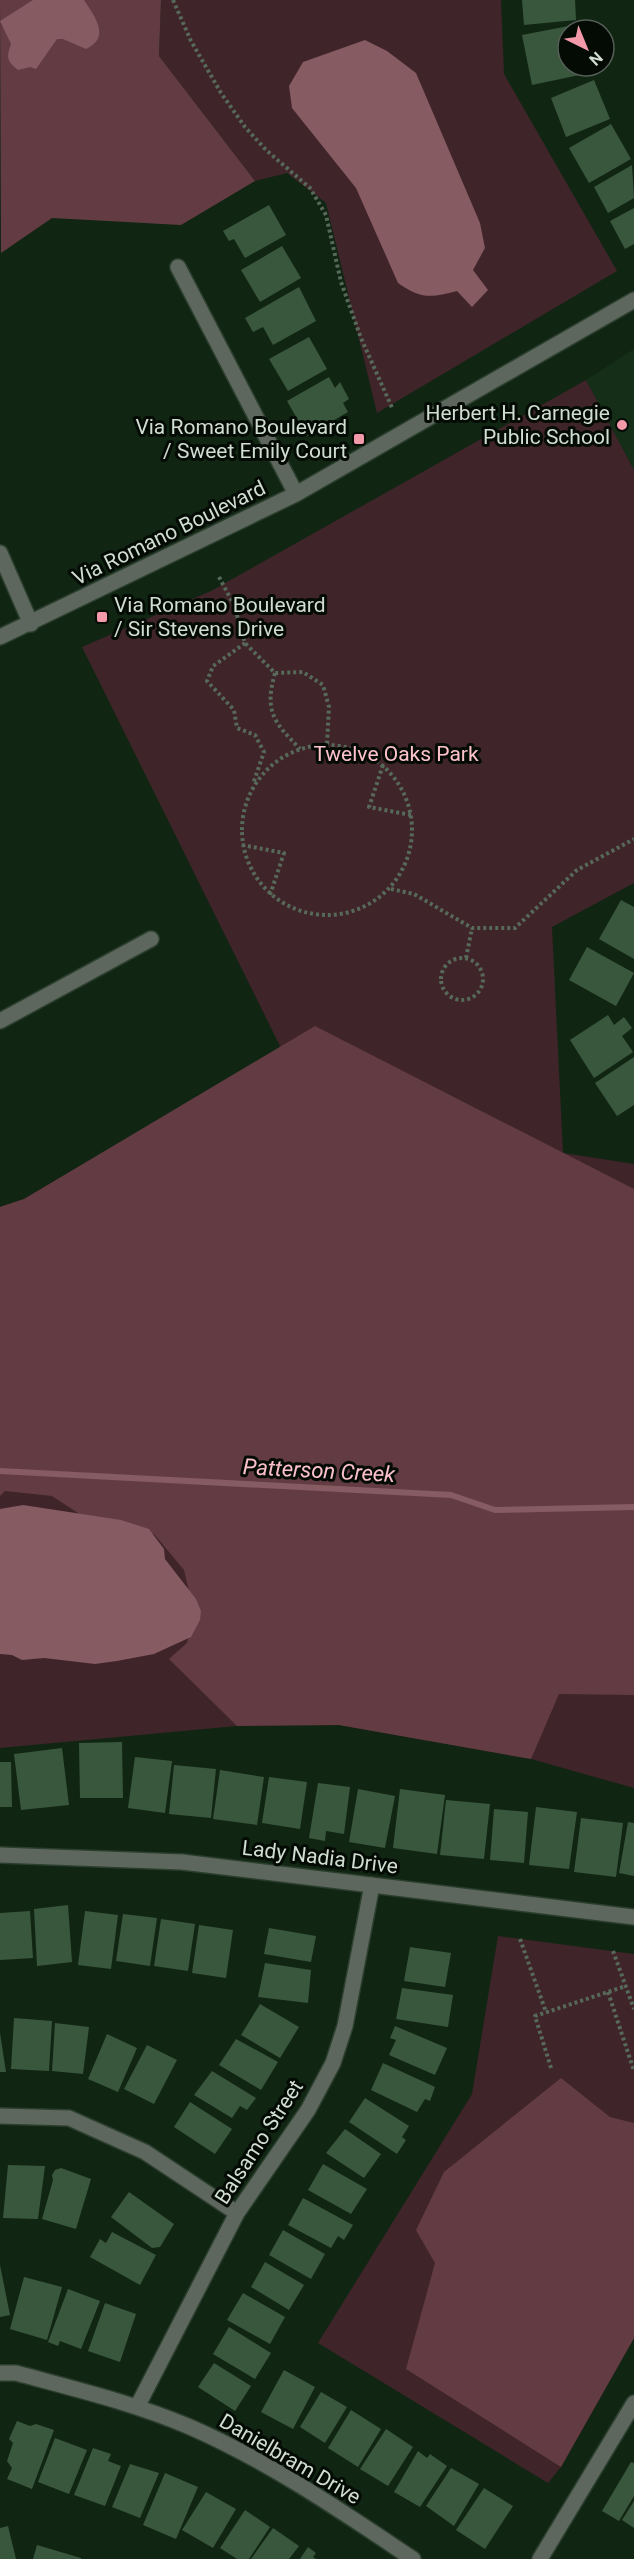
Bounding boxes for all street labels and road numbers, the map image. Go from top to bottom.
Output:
street label: Via Romano Boulevard [69,476,269,590]
street label: Lady Nadia Drive [241,1836,399,1878]
street label: Balsamo Street [210,2075,308,2208]
street label: Danielbram Drive [215,2409,365,2509]

